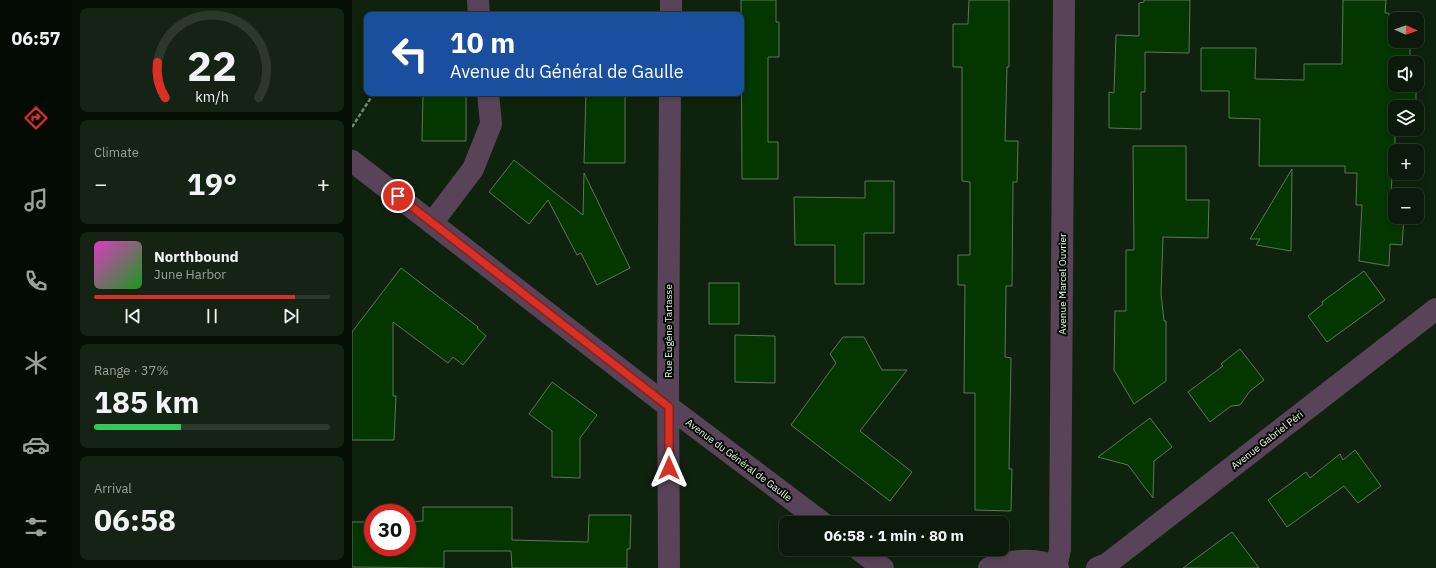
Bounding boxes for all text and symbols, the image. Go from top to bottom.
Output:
north arrow [1388,12,1424,48]
map controls [1388,12,1424,224]
text: 10 m [450,24,515,61]
text: 06:57 [11,27,61,50]
icon: left [384,28,436,80]
text: 22 [187,38,237,92]
button: sound [1388,56,1424,92]
text: Avenue du Général de Gaulle [450,60,684,83]
text: km/h [195,87,229,106]
button: layers [1388,100,1424,136]
icon: directions [22,104,50,132]
text: Climate [94,144,139,161]
button: + [1388,144,1424,180]
text: 19° [187,164,237,203]
text: − [94,169,107,198]
text: + [317,169,330,198]
pin [381,179,415,213]
icon: arrive [387,185,409,207]
icon: music [22,186,50,214]
button: − [1388,188,1424,224]
street label: Avenue Marcel Ouvrier [1056,233,1069,335]
text: Northbound [154,247,239,266]
text: June Harbor [154,266,226,283]
icon: phone [22,267,50,295]
street label: Rue Eugène Tartasse [662,284,675,378]
icon: previous [122,305,144,327]
icon: pause [201,305,223,327]
icon: next [280,305,302,327]
icon: climate [22,349,50,377]
text: Range · 37% [94,362,168,379]
text: 185 km [94,382,199,421]
street label: Avenue Gabriel Péri [1228,408,1306,472]
street label: Avenue du Général de Gaulle [683,416,795,505]
icon: car [22,431,50,459]
position arrow [648,447,690,489]
text: Arrival [94,480,132,497]
text: 06:58 [94,500,176,539]
speed limit sign: 30 [364,504,416,556]
icon: filters [22,513,50,541]
text: 06:58 · 1 min · 80 m [824,526,964,545]

